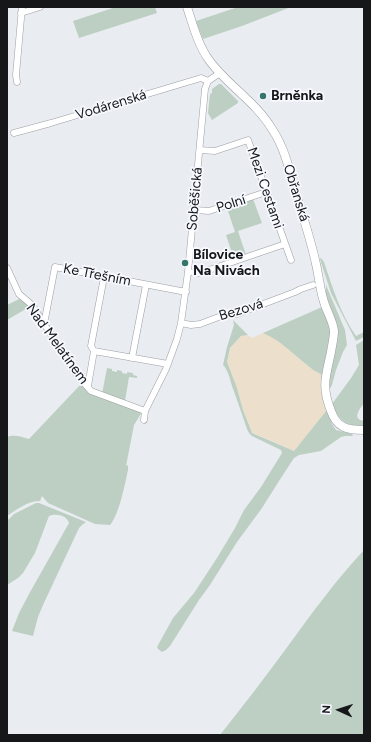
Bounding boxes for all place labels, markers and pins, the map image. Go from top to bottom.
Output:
place label: Brněnka [271,88,323,104]
marker: Brněnka [258,91,268,101]
place label: Bílovice Na Nivách [193,247,260,280]
marker: Bílovice Na Nivách [180,258,190,268]

